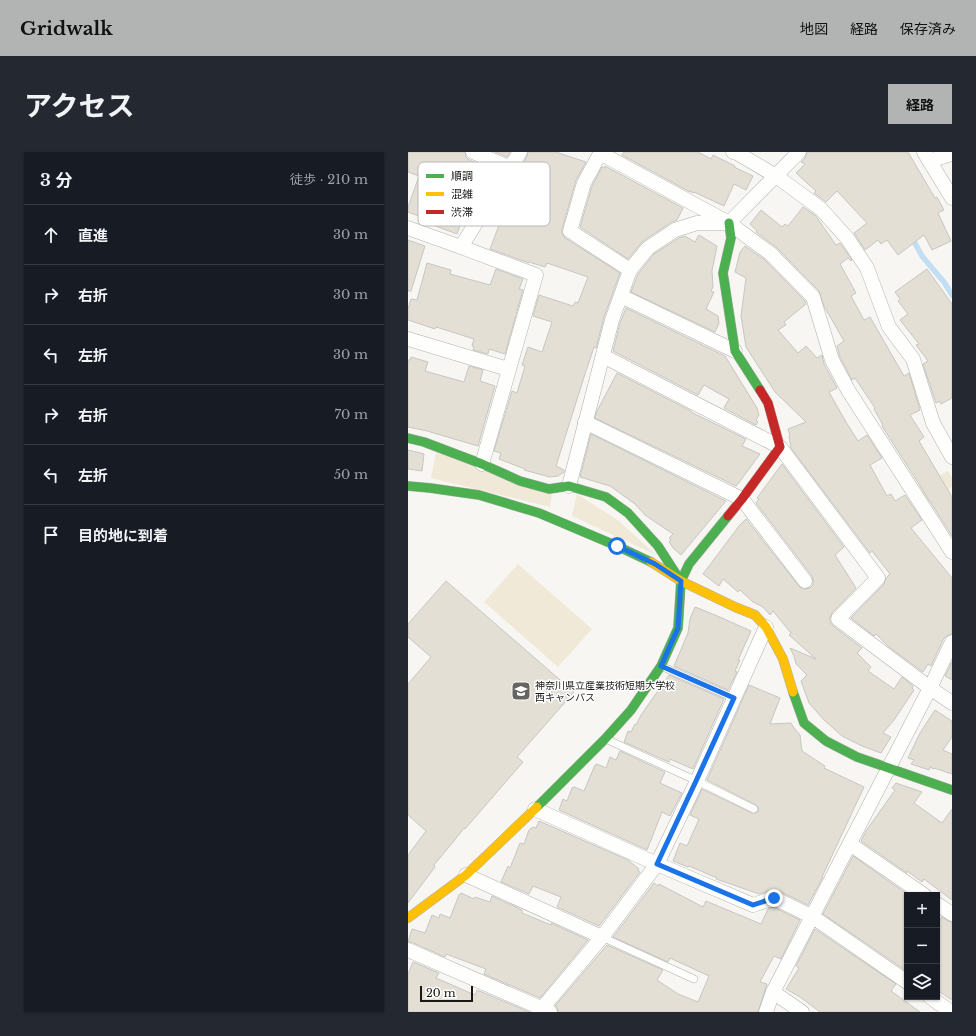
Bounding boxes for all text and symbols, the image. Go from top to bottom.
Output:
text: Gridwalk [20,17,113,40]
text: 地図 [800,20,828,38]
text: 経路 [850,20,878,38]
text: 保存済み [900,20,956,38]
button: 経路 [888,84,952,124]
text: アクセス [24,89,135,124]
legend [418,162,550,226]
text: 順調 [451,169,473,183]
text: 3 分 [40,170,72,191]
text: 徒歩 · 210 m [290,171,368,188]
text: 混雑 [451,187,473,201]
text: 渋滞 [451,205,473,219]
icon: ahead [40,224,62,246]
text: 直進 [78,226,108,245]
text: 30 m [333,226,368,243]
icon: right [40,284,62,306]
text: 右折 [78,286,108,305]
text: 30 m [333,286,368,303]
icon: left [40,344,62,366]
text: 左折 [78,346,108,365]
text: 30 m [333,346,368,363]
icon: right [40,404,62,426]
text: 右折 [78,406,108,425]
text: 70 m [335,406,368,423]
icon: left [40,464,62,486]
text: 左折 [78,466,108,485]
text: 50 m [334,466,368,483]
icon: arrive [40,524,62,546]
text: 目的地に到着 [78,526,168,545]
route start [608,537,626,555]
place label: 神奈川県立産業技術短期大学校 西キャンパス [535,679,675,704]
school or university icon: 神奈川県立産業技術短期大学校 西キャンパス [510,680,532,702]
route end [765,889,783,907]
map controls [904,892,940,1000]
button: + [904,892,940,928]
button: − [904,928,940,964]
button: layers [904,964,940,1000]
scale bar [420,984,473,1003]
text: 20 m [426,986,456,1000]

